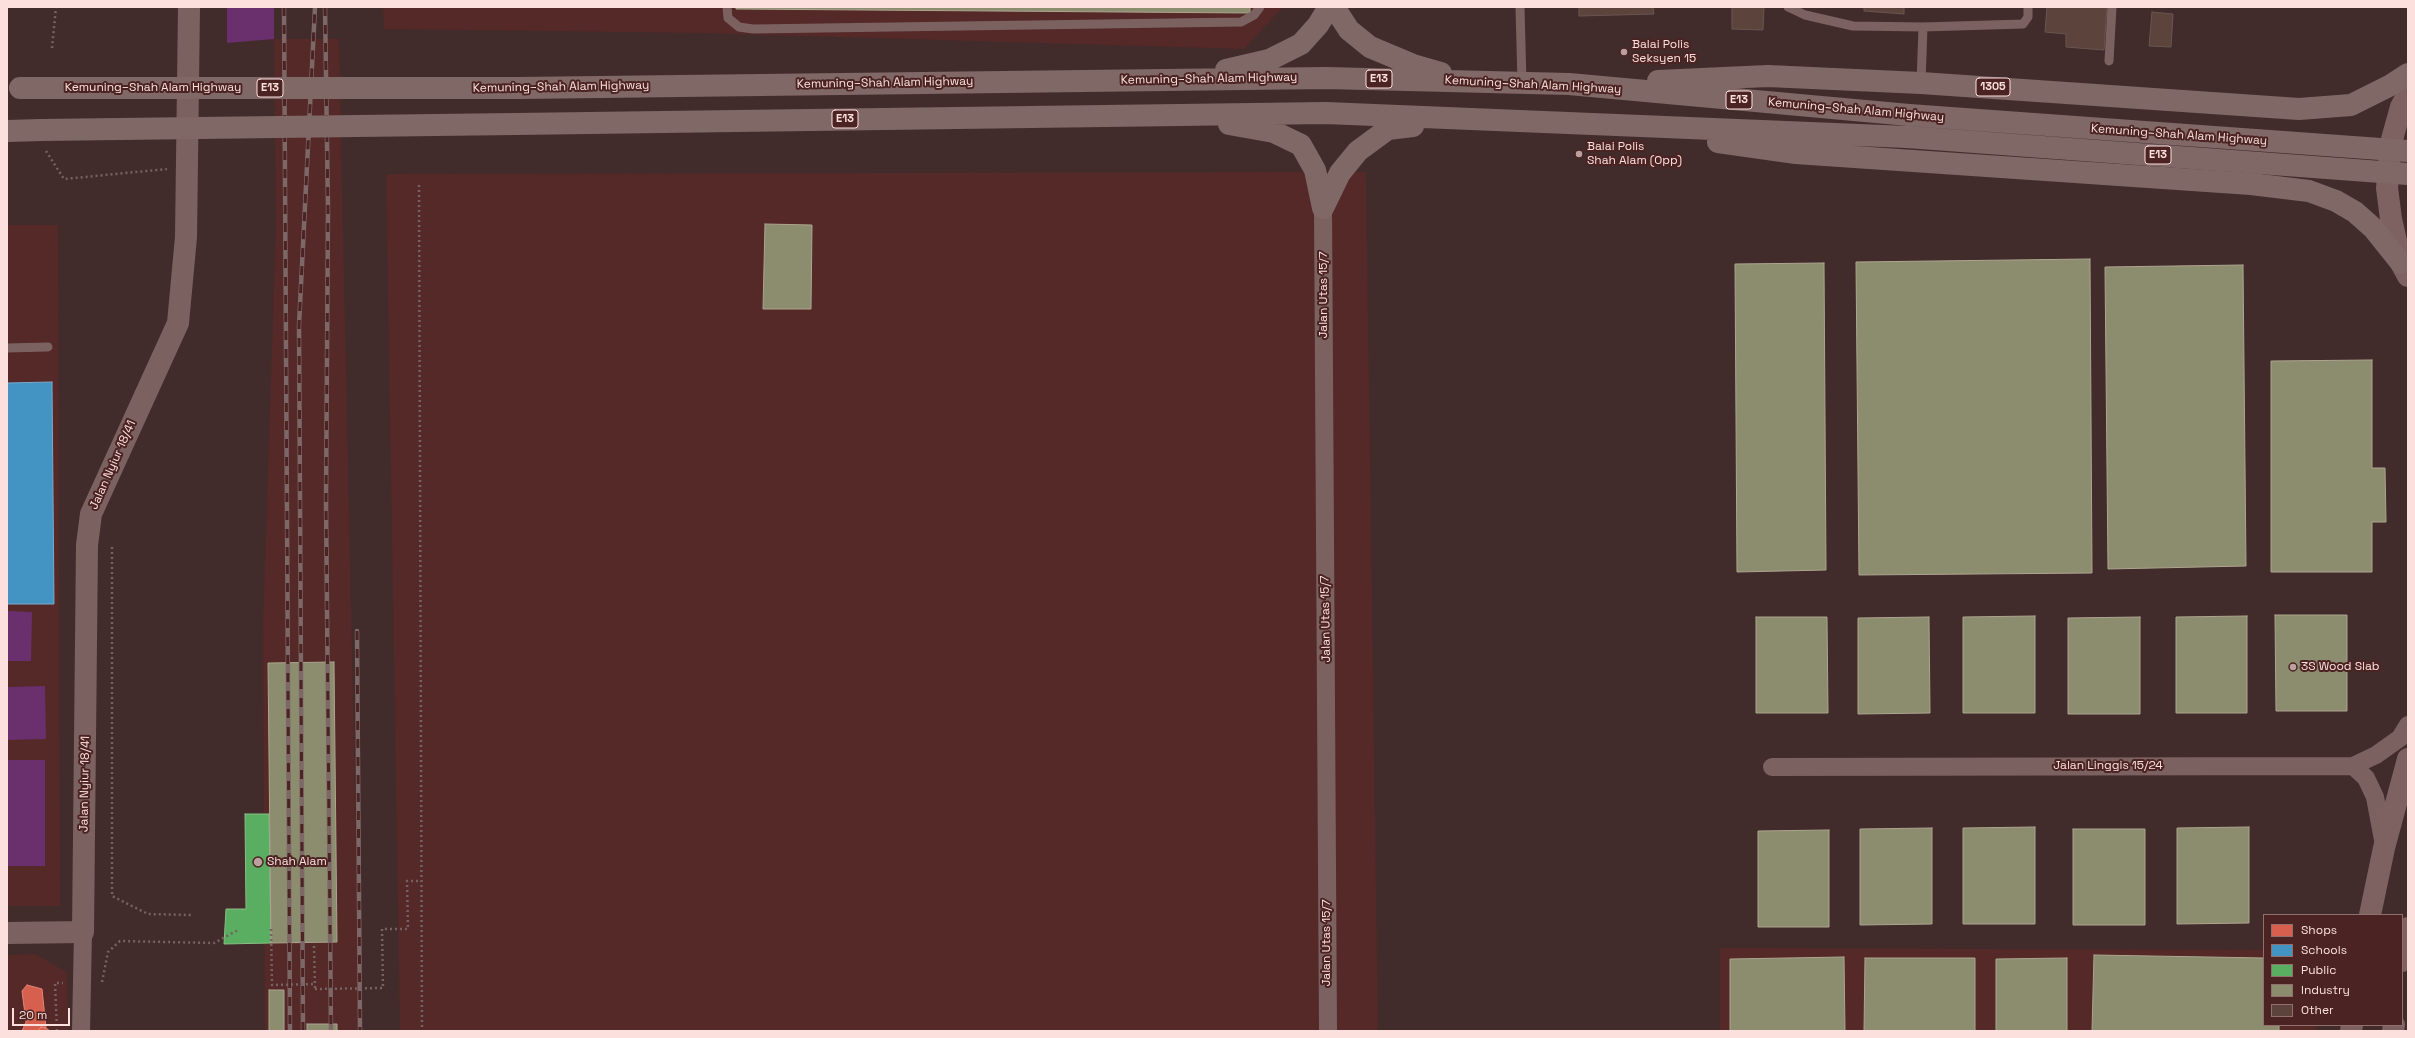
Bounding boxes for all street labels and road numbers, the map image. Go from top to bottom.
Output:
street label: Kemuning–Shah Alam Highway [1121,70,1297,88]
road number: E13 [1366,70,1392,88]
street label: Kemuning–Shah Alam Highway [1444,73,1622,97]
street label: Kemuning–Shah Alam Highway [797,74,973,92]
street label: Kemuning–Shah Alam Highway [473,78,649,96]
road number: 1305 [1976,78,2010,96]
road number: E13 [257,79,283,97]
street label: Kemuning–Shah Alam Highway [65,81,241,95]
road number: E13 [1726,91,1752,109]
street label: Kemuning–Shah Alam Highway [1767,95,1945,125]
road number: E13 [832,110,858,128]
street label: Kemuning–Shah Alam Highway [2090,122,2268,148]
road number: E13 [2145,146,2171,164]
street label: Jalan Utas 15/7 [1317,251,1331,339]
street label: Jalan Nyiur 18/41 [87,418,139,512]
street label: Jalan Utas 15/7 [1318,575,1334,663]
street label: Jalan Nyiur 18/41 [77,736,93,832]
street label: Jalan Linggis 15/24 [2053,759,2163,773]
street label: Jalan Utas 15/7 [1320,899,1334,987]

